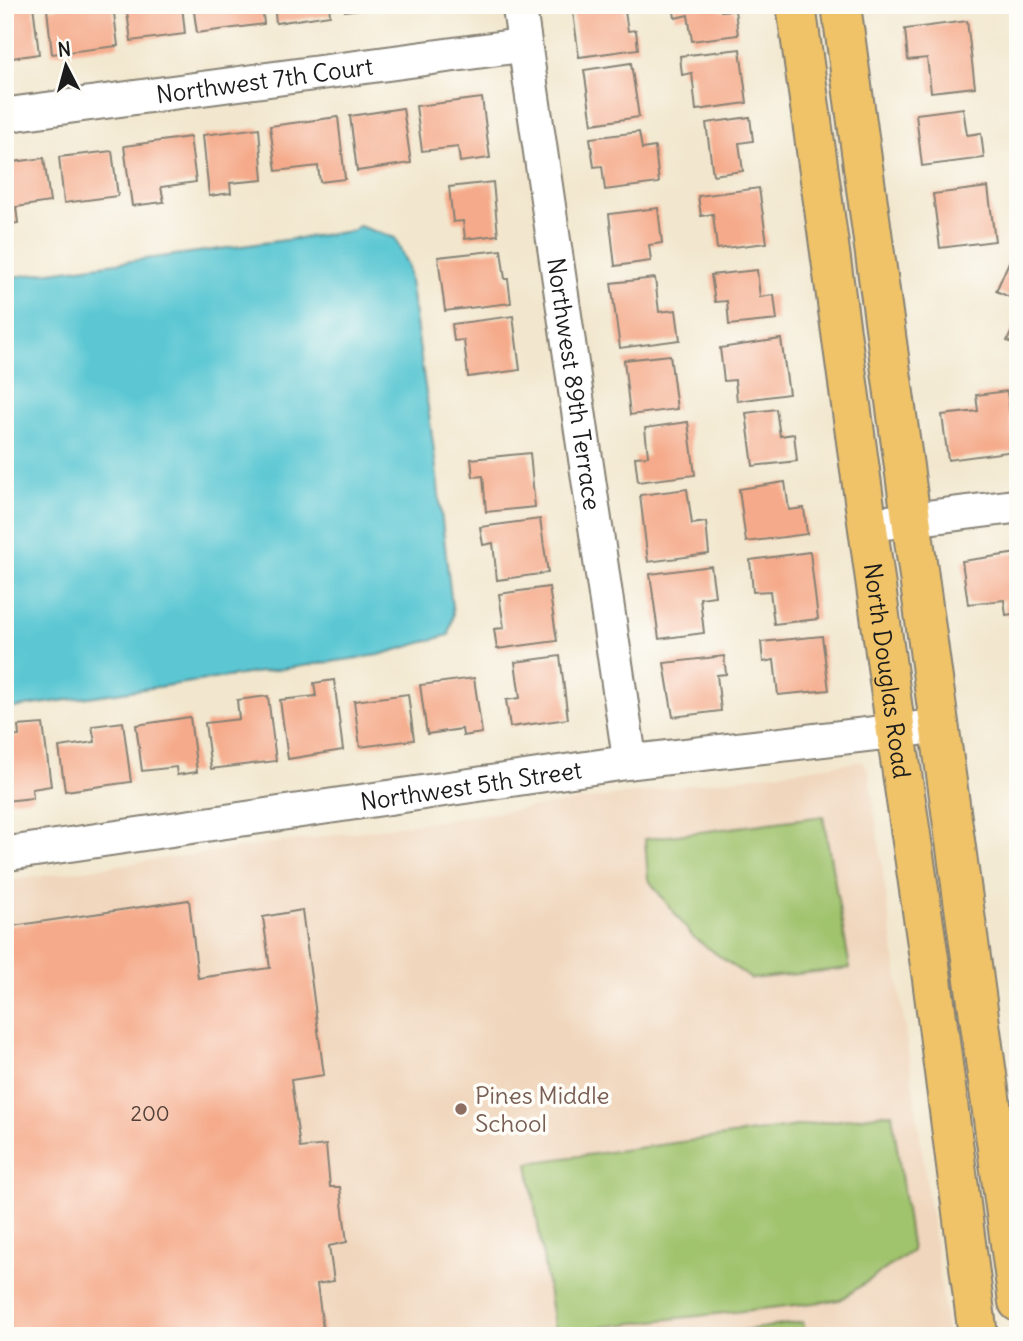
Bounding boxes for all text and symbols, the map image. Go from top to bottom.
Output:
north arrow [32,32,102,102]
text: N [56,36,72,62]
street label: Northwest 7th Court [154,51,375,109]
street label: Northwest 89th Terrace [541,256,608,512]
street label: North Douglas Road [858,561,918,780]
street label: Northwest 5th Street [358,754,584,817]
place label: Pines Middle School [475,1080,610,1138]
house number: 200 [130,1100,170,1127]
marker: Pines Middle School [453,1101,469,1117]

